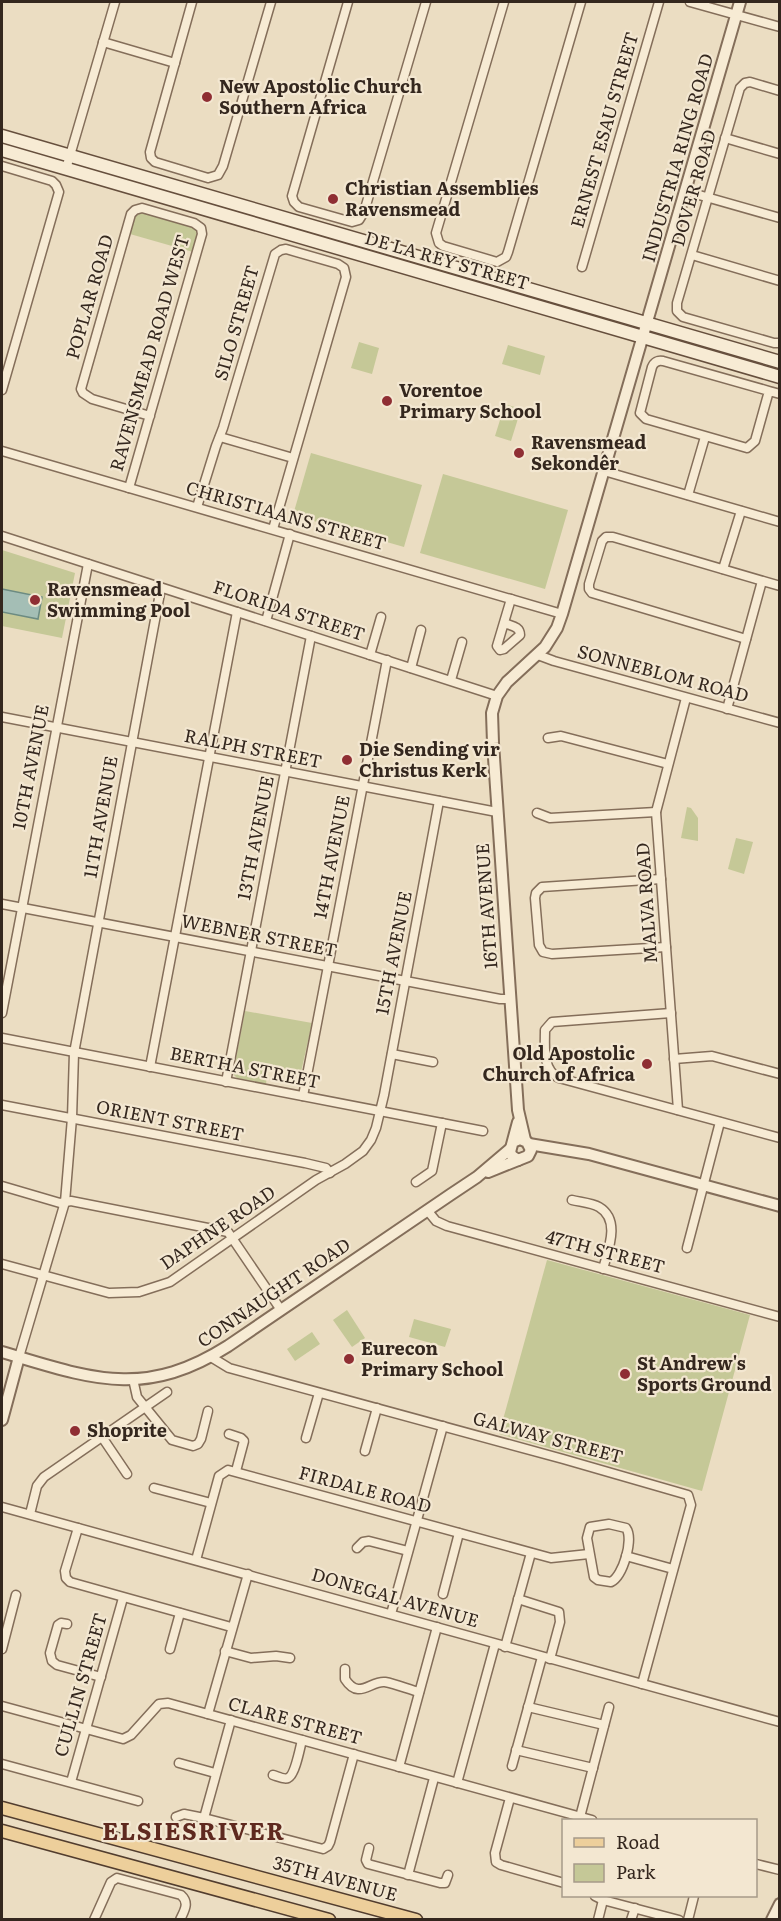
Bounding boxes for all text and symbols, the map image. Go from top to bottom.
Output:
street label: ERNEST ESAU STREET [563,28,644,231]
street label: INDUSTRIA RING ROAD [634,50,719,265]
place label: New Apostolic Church Southern Africa [219,72,422,120]
marker: New Apostolic Church Southern Africa [200,90,214,104]
street label: DOVER ROAD [663,126,722,249]
place label: Christian Assemblies Ravensmead [345,174,539,222]
marker: Christian Assemblies Ravensmead [326,192,340,206]
street label: DE LA REY STREET [362,223,533,296]
street label: POPLAR ROAD [58,231,119,362]
street label: RAVENSMEAD ROAD WEST [102,231,195,474]
street label: SILO STREET [206,262,265,384]
place label: Vorentoe Primary School [399,376,542,424]
marker: Vorentoe Primary School [380,394,394,408]
place label: Ravensmead Sekondêr [531,428,646,476]
marker: Ravensmead Sekondêr [512,446,526,460]
street label: CHRISTIAANS STREET [183,473,390,556]
street label: FLORIDA STREET [210,572,369,647]
place label: Ravensmead Swimming Pool [47,575,191,623]
marker: Ravensmead Swimming Pool [28,593,42,607]
street label: SONNEBLOM ROAD [575,637,752,708]
street label: 10TH AVENUE [4,702,55,832]
street label: RALPH STREET [182,721,324,774]
place label: Die Sending vir Christus Kerk [359,735,500,783]
street label: 11TH AVENUE [75,753,124,880]
marker: Die Sending vir Christus Kerk [340,753,354,767]
street label: 13TH AVENUE [229,773,280,902]
street label: 14TH AVENUE [305,792,356,921]
street label: 16TH AVENUE [468,842,503,970]
street label: MALVA ROAD [628,842,663,964]
street label: 15TH AVENUE [367,889,418,1017]
street label: WEBNER STREET [179,906,340,963]
street label: BERTHA STREET [168,1039,323,1094]
place label: Old Apostolic Church of Africa [483,1039,636,1087]
marker: Old Apostolic Church of Africa [640,1057,654,1071]
street label: ORIENT STREET [94,1092,246,1147]
street label: DAPHNE ROAD [154,1178,280,1276]
street label: 47TH STREET [543,1222,668,1279]
street label: CONNAUGHT ROAD [191,1230,355,1353]
place label: Eurecon Primary School [361,1334,504,1382]
place label: St Andrew's Sports Ground [637,1349,772,1397]
marker: Eurecon Primary School [342,1352,356,1366]
marker: St Andrew's Sports Ground [618,1367,632,1381]
street label: GALWAY STREET [470,1404,626,1470]
place label: Shoprite [87,1416,167,1443]
marker: Shoprite [68,1424,82,1438]
street label: FIRDALE ROAD [296,1458,435,1519]
street label: DONEGAL AVENUE [309,1560,482,1633]
street label: CULLIN STREET [46,1609,113,1760]
street label: CLARE STREET [225,1689,365,1750]
district label: ELSIESRIVER [102,1812,286,1847]
legend [562,1819,757,1897]
text: Road [616,1828,660,1855]
street label: 35TH AVENUE [270,1848,401,1907]
text: Park [616,1858,657,1885]

